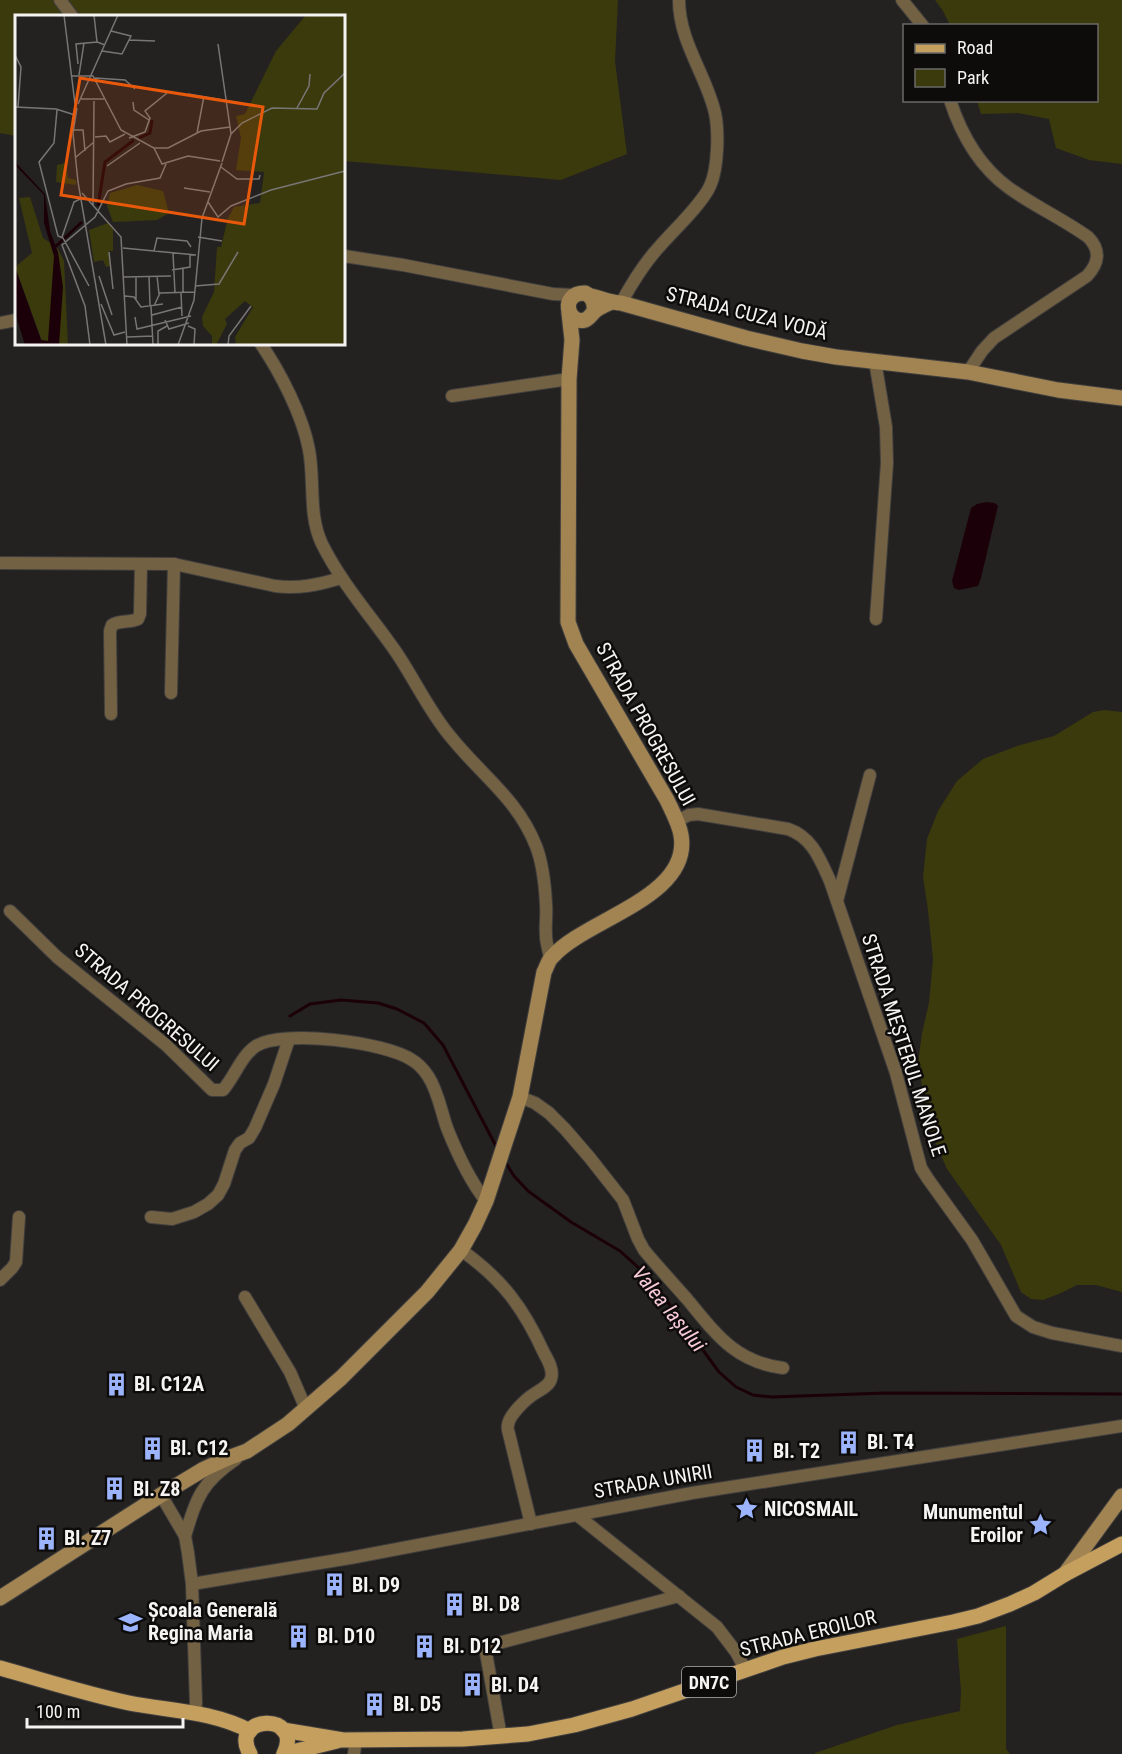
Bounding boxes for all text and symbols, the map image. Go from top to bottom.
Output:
inset map [15,15,345,345]
legend [903,24,1098,102]
text: Road [957,37,993,58]
text: Park [957,67,989,88]
street label: STRADA CUZA VODĂ [664,281,831,345]
street label: STRADA PROGRESULUI [591,638,701,810]
street label: STRADA MEȘTERUL MANOLE [857,931,951,1159]
street label: STRADA PROGRESULUI [70,938,224,1076]
water label: Valea Iașului [627,1262,711,1357]
building icon: Bl. C12A [103,1371,129,1397]
place label: Bl. C12A [134,1372,204,1396]
building icon: Bl. T4 [836,1429,862,1455]
place label: Bl. T4 [867,1430,914,1454]
building icon: Bl. C12 [139,1435,165,1461]
place label: Bl. C12 [170,1436,228,1460]
building icon: Bl. T2 [742,1438,768,1464]
place label: Bl. T2 [773,1439,820,1463]
street label: STRADA UNIRII [592,1459,714,1503]
building icon: Bl. Z8 [102,1476,128,1502]
place label: Bl. Z8 [133,1477,180,1501]
place icon: NICOSMAIL [733,1496,759,1522]
place label: NICOSMAIL [764,1497,859,1521]
place label: Munumentul Eroilor [923,1500,1023,1547]
place icon: Munumentul Eroilor [1028,1511,1054,1537]
building icon: Bl. Z7 [33,1525,59,1551]
place label: Bl. Z7 [64,1526,111,1550]
building icon: Bl. D9 [321,1572,347,1598]
place label: Bl. D9 [352,1573,400,1597]
building icon: Bl. D8 [441,1591,467,1617]
place label: Bl. D8 [472,1592,520,1616]
place label: Școala Generală Regina Maria [148,1598,277,1645]
street label: STRADA EROILOR [737,1604,879,1662]
school or university icon: Școala Generală Regina Maria [117,1609,143,1635]
building icon: Bl. D10 [286,1623,312,1649]
place label: Bl. D10 [317,1624,375,1648]
building icon: Bl. D12 [412,1633,438,1659]
place label: Bl. D12 [443,1634,501,1658]
road number: DN7C [682,1667,736,1697]
building icon: Bl. D4 [460,1672,486,1698]
place label: Bl. D4 [491,1673,539,1697]
scale bar [27,1691,183,1729]
building icon: Bl. D5 [362,1691,388,1717]
place label: Bl. D5 [393,1692,441,1716]
text: 100 m [36,1701,80,1722]

